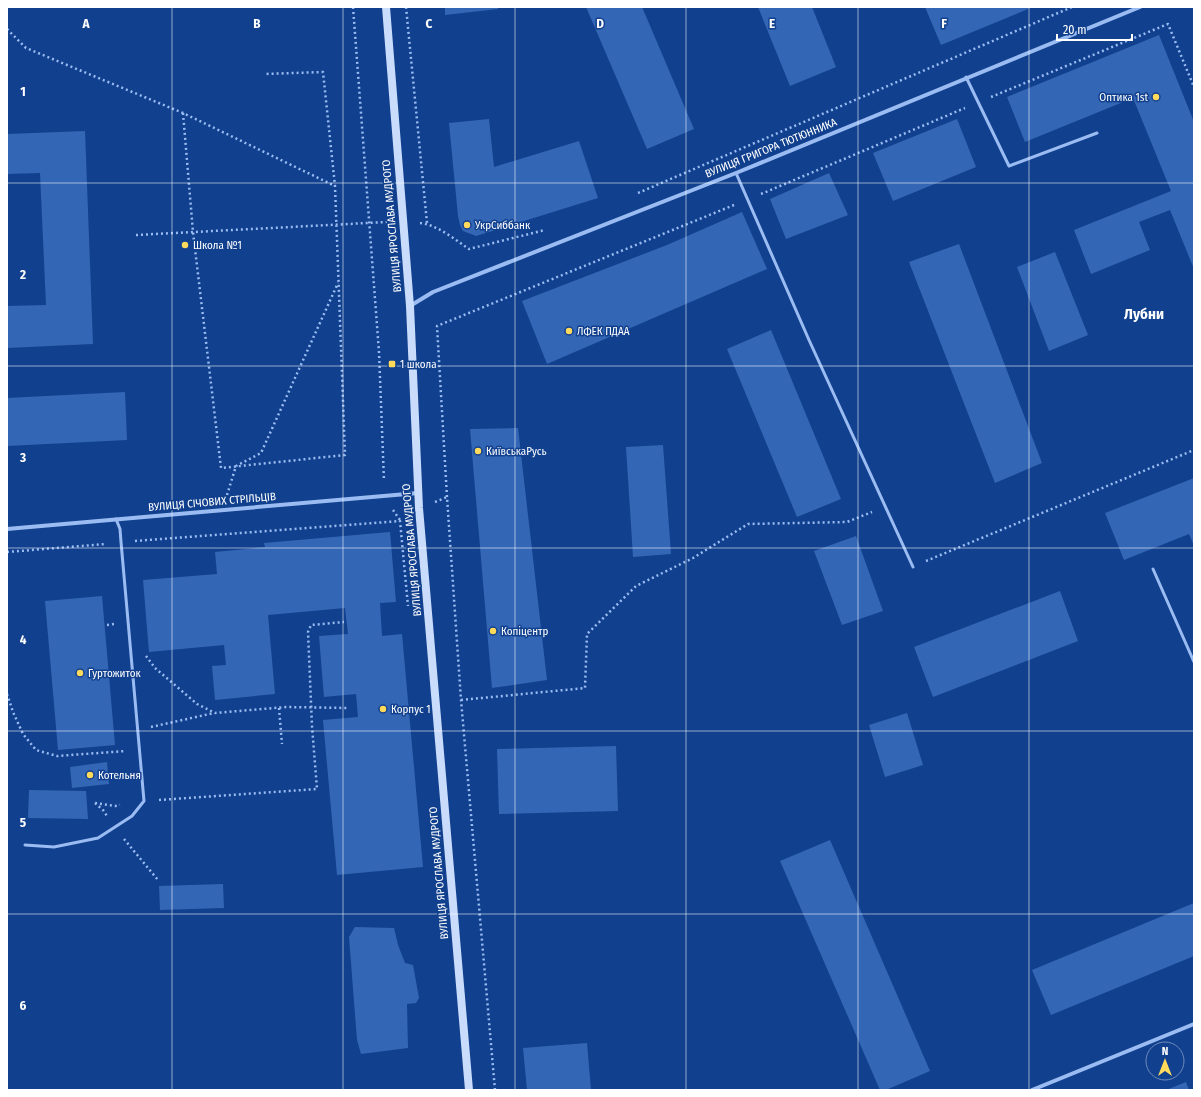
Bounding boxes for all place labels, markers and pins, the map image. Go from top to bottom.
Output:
place label: Оптика 1st [1099,91,1148,104]
marker: Оптика 1st [1151,92,1161,102]
place label: УкрСиббанк [474,219,531,232]
marker: УкрСиббанк [462,220,472,230]
place label: Школа №1 [193,239,242,252]
marker: Школа №1 [180,240,190,250]
place label: ЛФЕК ПДАА [577,325,630,338]
marker: ЛФЕК ПДАА [564,326,574,336]
place label: 1 школа [400,358,437,371]
marker: 1 школа [387,359,397,369]
place label: КиївськаРусь [486,445,547,458]
marker: КиївськаРусь [473,446,483,456]
place label: Копіцентр [501,625,549,638]
marker: Копіцентр [488,626,498,636]
place label: Гуртожиток [88,667,141,680]
marker: Гуртожиток [75,668,85,678]
place label: Корпус 1 [391,703,431,716]
marker: Корпус 1 [378,704,388,714]
place label: Котельня [98,769,141,782]
marker: Котельня [85,770,95,780]

